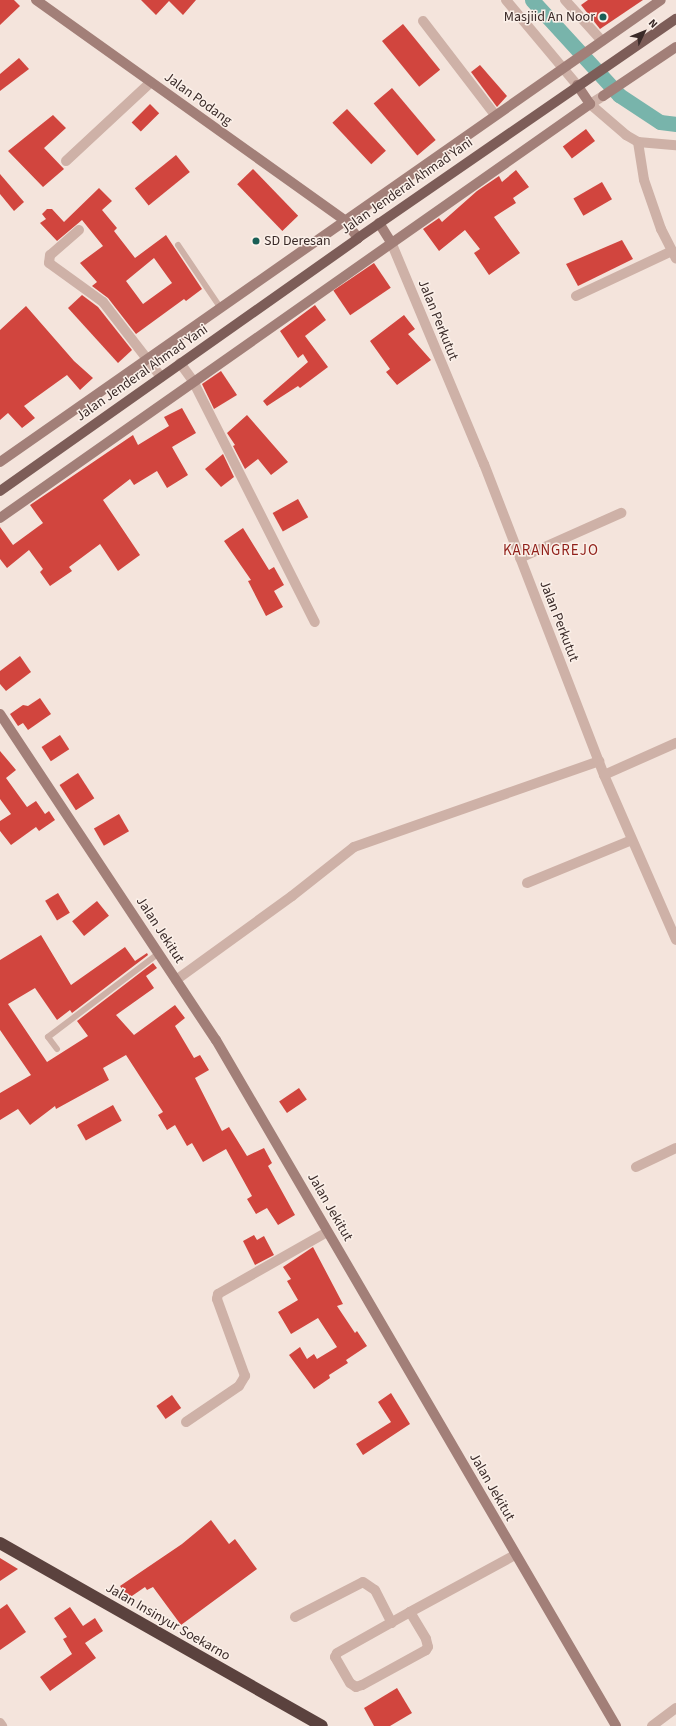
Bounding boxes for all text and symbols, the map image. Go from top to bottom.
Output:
place label: Masjiid An Noor [504,9,595,25]
marker: Masjiid An Noor [598,12,608,22]
north arrow [624,12,664,52]
text: N [645,16,661,31]
street label: Jalan Podang [161,69,235,129]
street label: Jalan Jenderal Ahmad Yani [338,134,476,238]
place label: SD Deresan [264,233,331,249]
marker: SD Deresan [251,236,261,246]
street label: Jalan Perkutut [414,277,462,363]
street label: Jalan Jenderal Ahmad Yani [73,321,211,425]
district label: KARANGREJO [503,542,599,560]
street label: Jalan Perkutut [536,578,582,664]
street label: Jalan Jekitut [132,894,188,966]
street label: Jalan Jekitut [304,1170,356,1244]
street label: Jalan Jekitut [466,1450,518,1524]
street label: Jalan Insinyur Soekarno [103,1579,233,1665]

